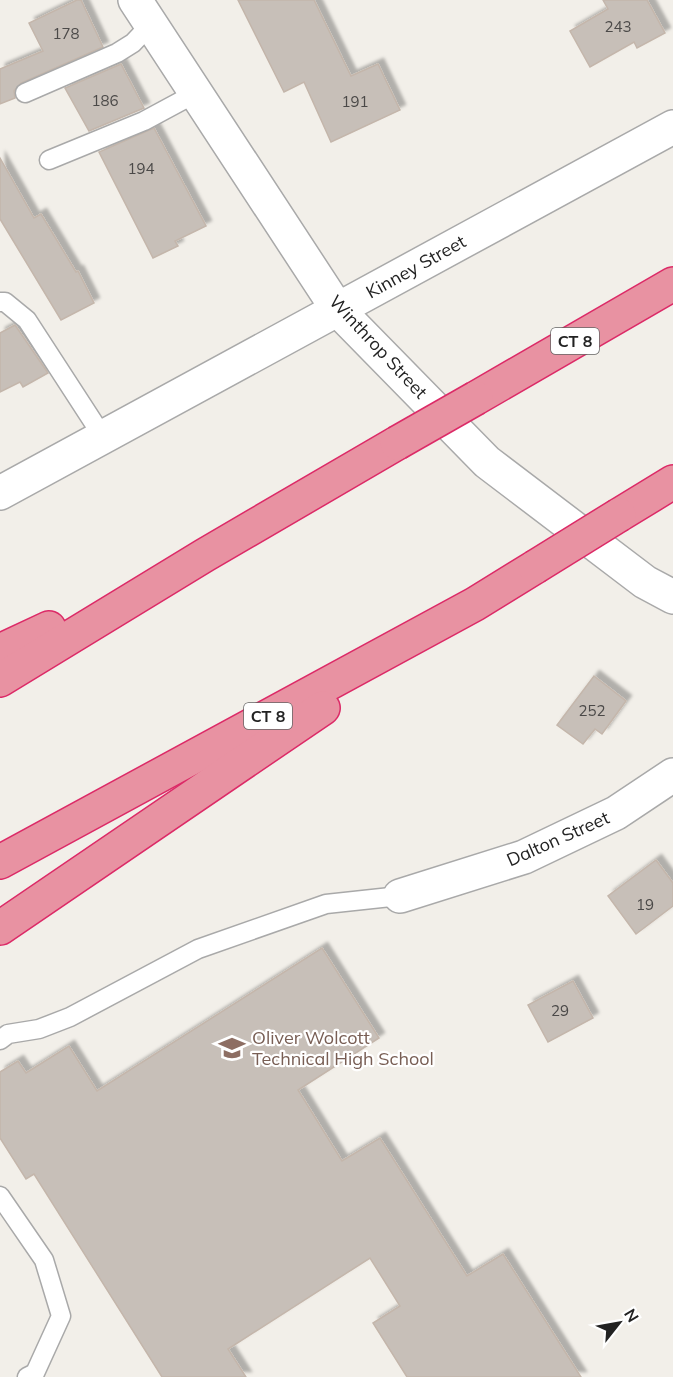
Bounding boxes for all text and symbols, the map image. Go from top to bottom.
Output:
house number: 243 [604,17,632,36]
house number: 178 [52,24,80,43]
house number: 186 [91,91,119,110]
house number: 191 [341,92,369,111]
house number: 194 [127,159,155,178]
street label: Kinney Street [362,230,470,303]
street label: Winthrop Street [324,290,432,403]
road number: CT 8 [551,328,599,354]
house number: 252 [578,701,606,720]
road number: CT 8 [244,703,292,729]
street label: Dalton Street [503,806,613,871]
house number: 19 [636,895,654,914]
house number: 29 [551,1001,569,1020]
place label: Oliver Wolcott Technical High School [252,1026,434,1070]
school or university icon: Oliver Wolcott Technical High School [217,1033,247,1063]
north arrow [589,1293,649,1353]
text: N [620,1305,644,1326]

